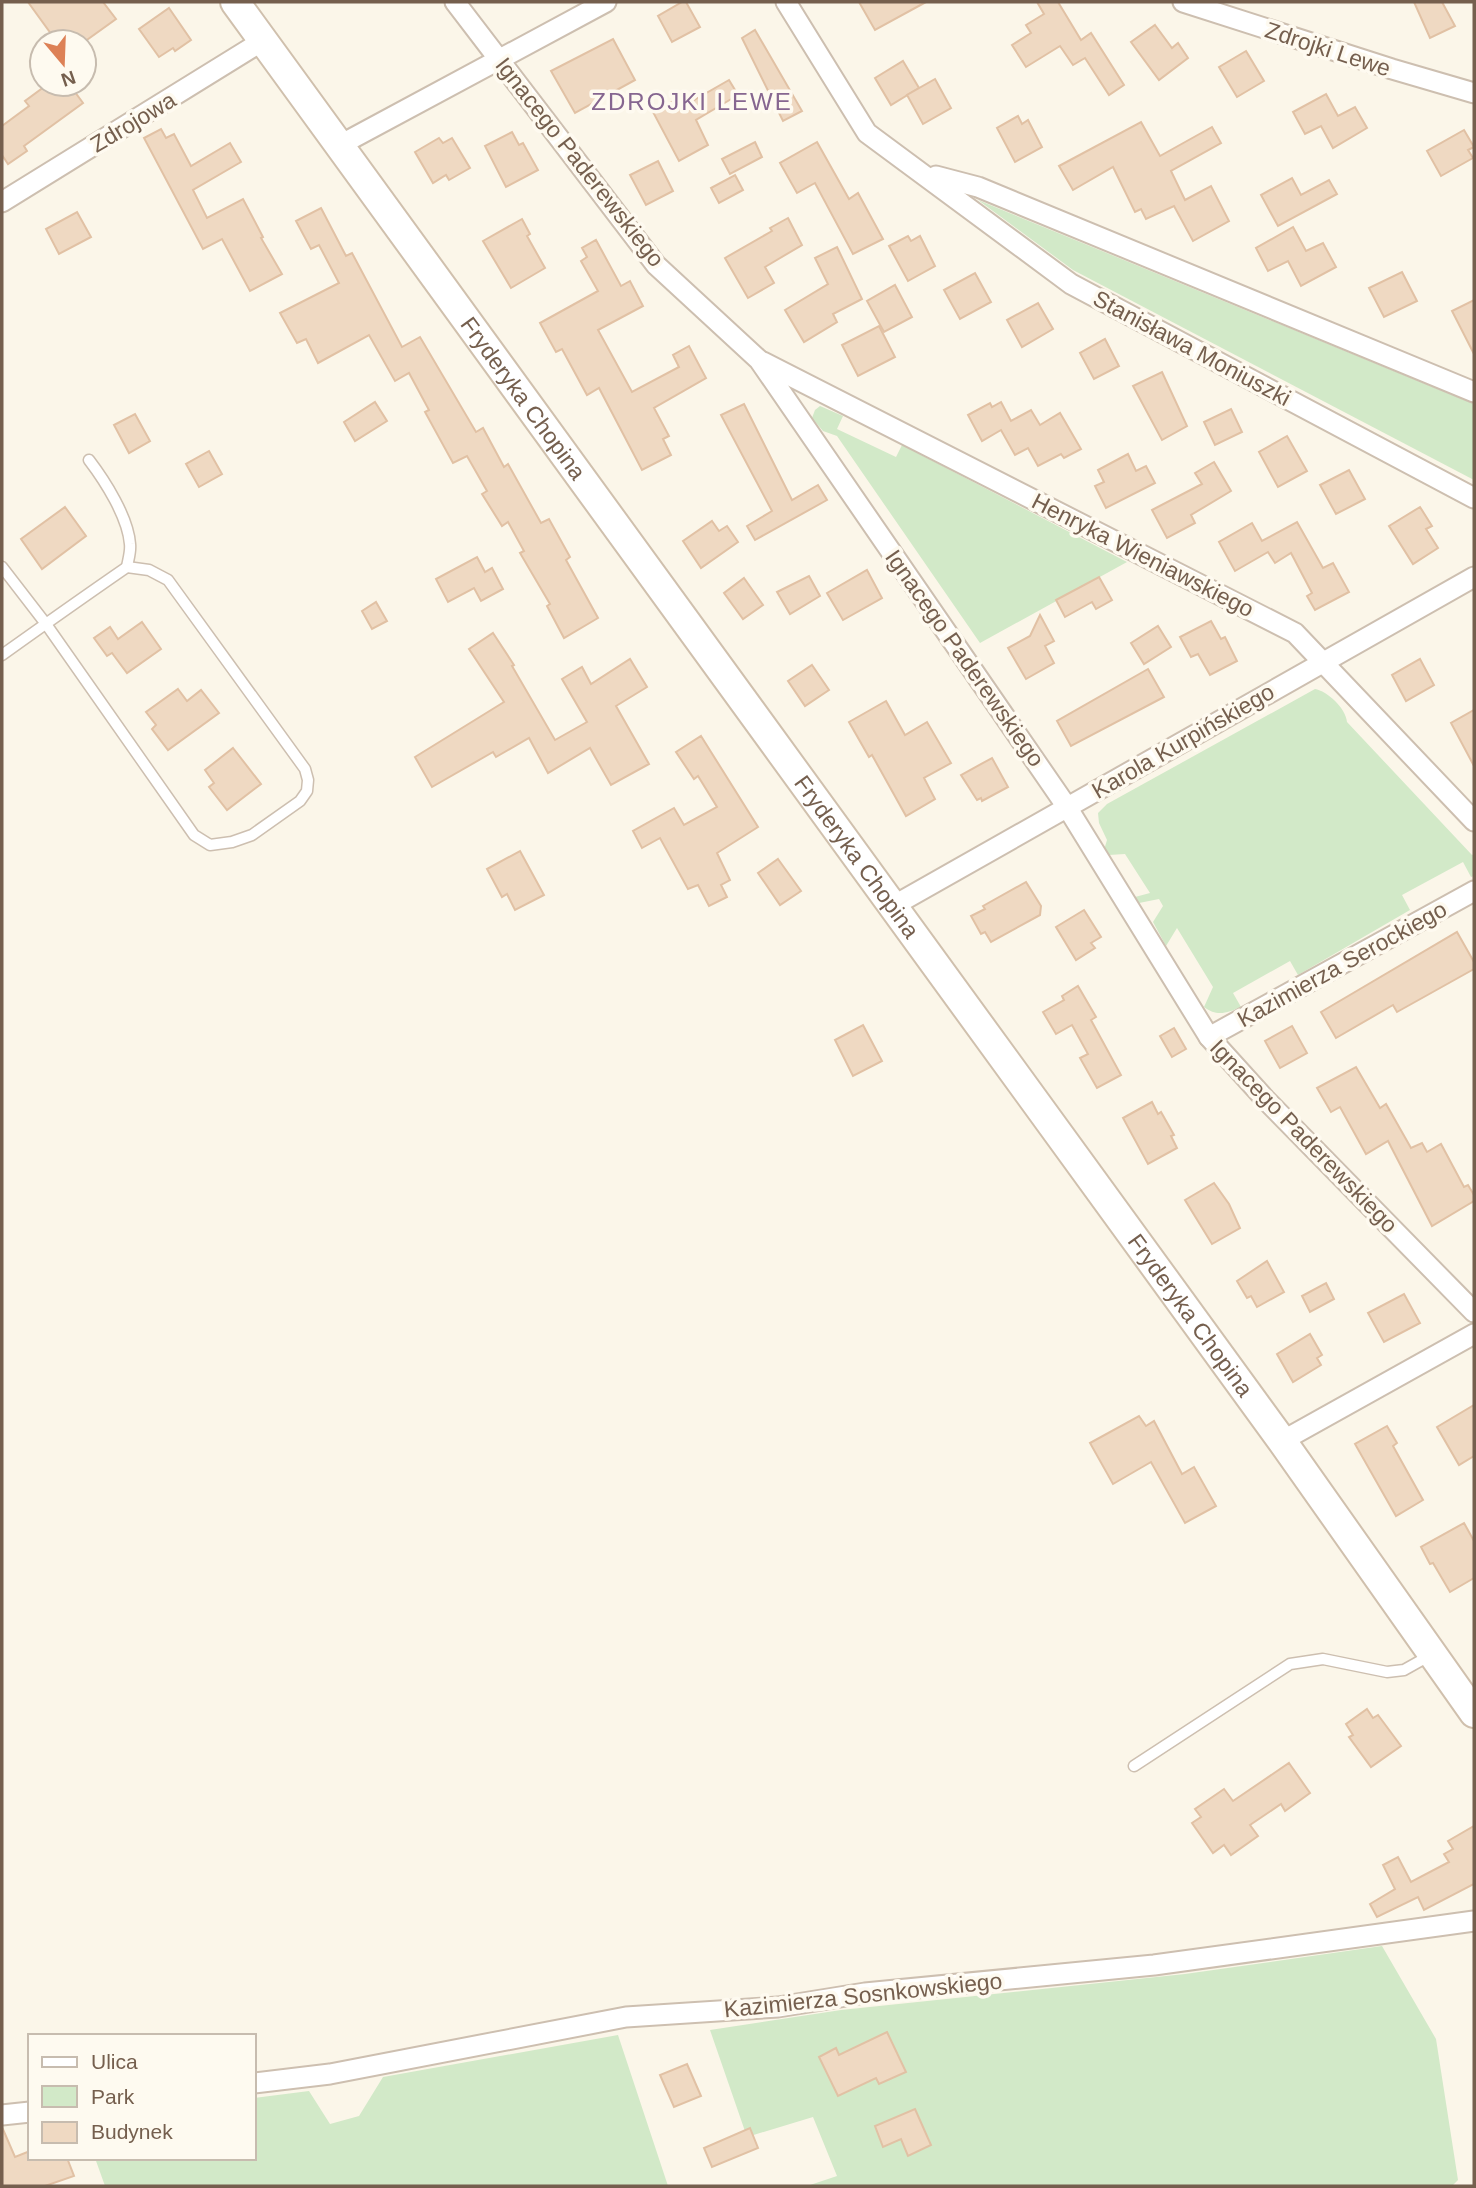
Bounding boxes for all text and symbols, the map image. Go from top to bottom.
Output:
street label: Zdrojki Lewe [1262,16,1394,82]
north arrow [28,28,98,98]
street label: Ignacego Paderewskiego [490,52,670,272]
text: N [58,66,78,91]
street label: Zdrojowa [86,86,180,158]
district label: ZDROJKI LEWE [591,88,793,115]
street label: Stanisława Moniuszki [1089,285,1295,411]
street label: Fryderyka Chopina [456,312,591,485]
street label: Henryka Wieniawskiego [1028,488,1258,622]
street label: Ignacego Paderewskiego [880,545,1050,771]
street label: Karola Kurpińskiego [1087,678,1279,804]
street label: Fryderyka Chopina [789,770,925,943]
street label: Kazimierza Serockiego [1233,896,1451,1032]
street label: Ignacego Paderewskiego [1205,1034,1403,1238]
street label: Fryderyka Chopina [1123,1229,1258,1402]
street label: Kazimierza Sosnkowskiego [722,1967,1004,2023]
legend [28,2034,256,2160]
text: Ulica [91,2050,138,2073]
text: Park [91,2085,135,2108]
text: Budynek [91,2120,173,2143]

